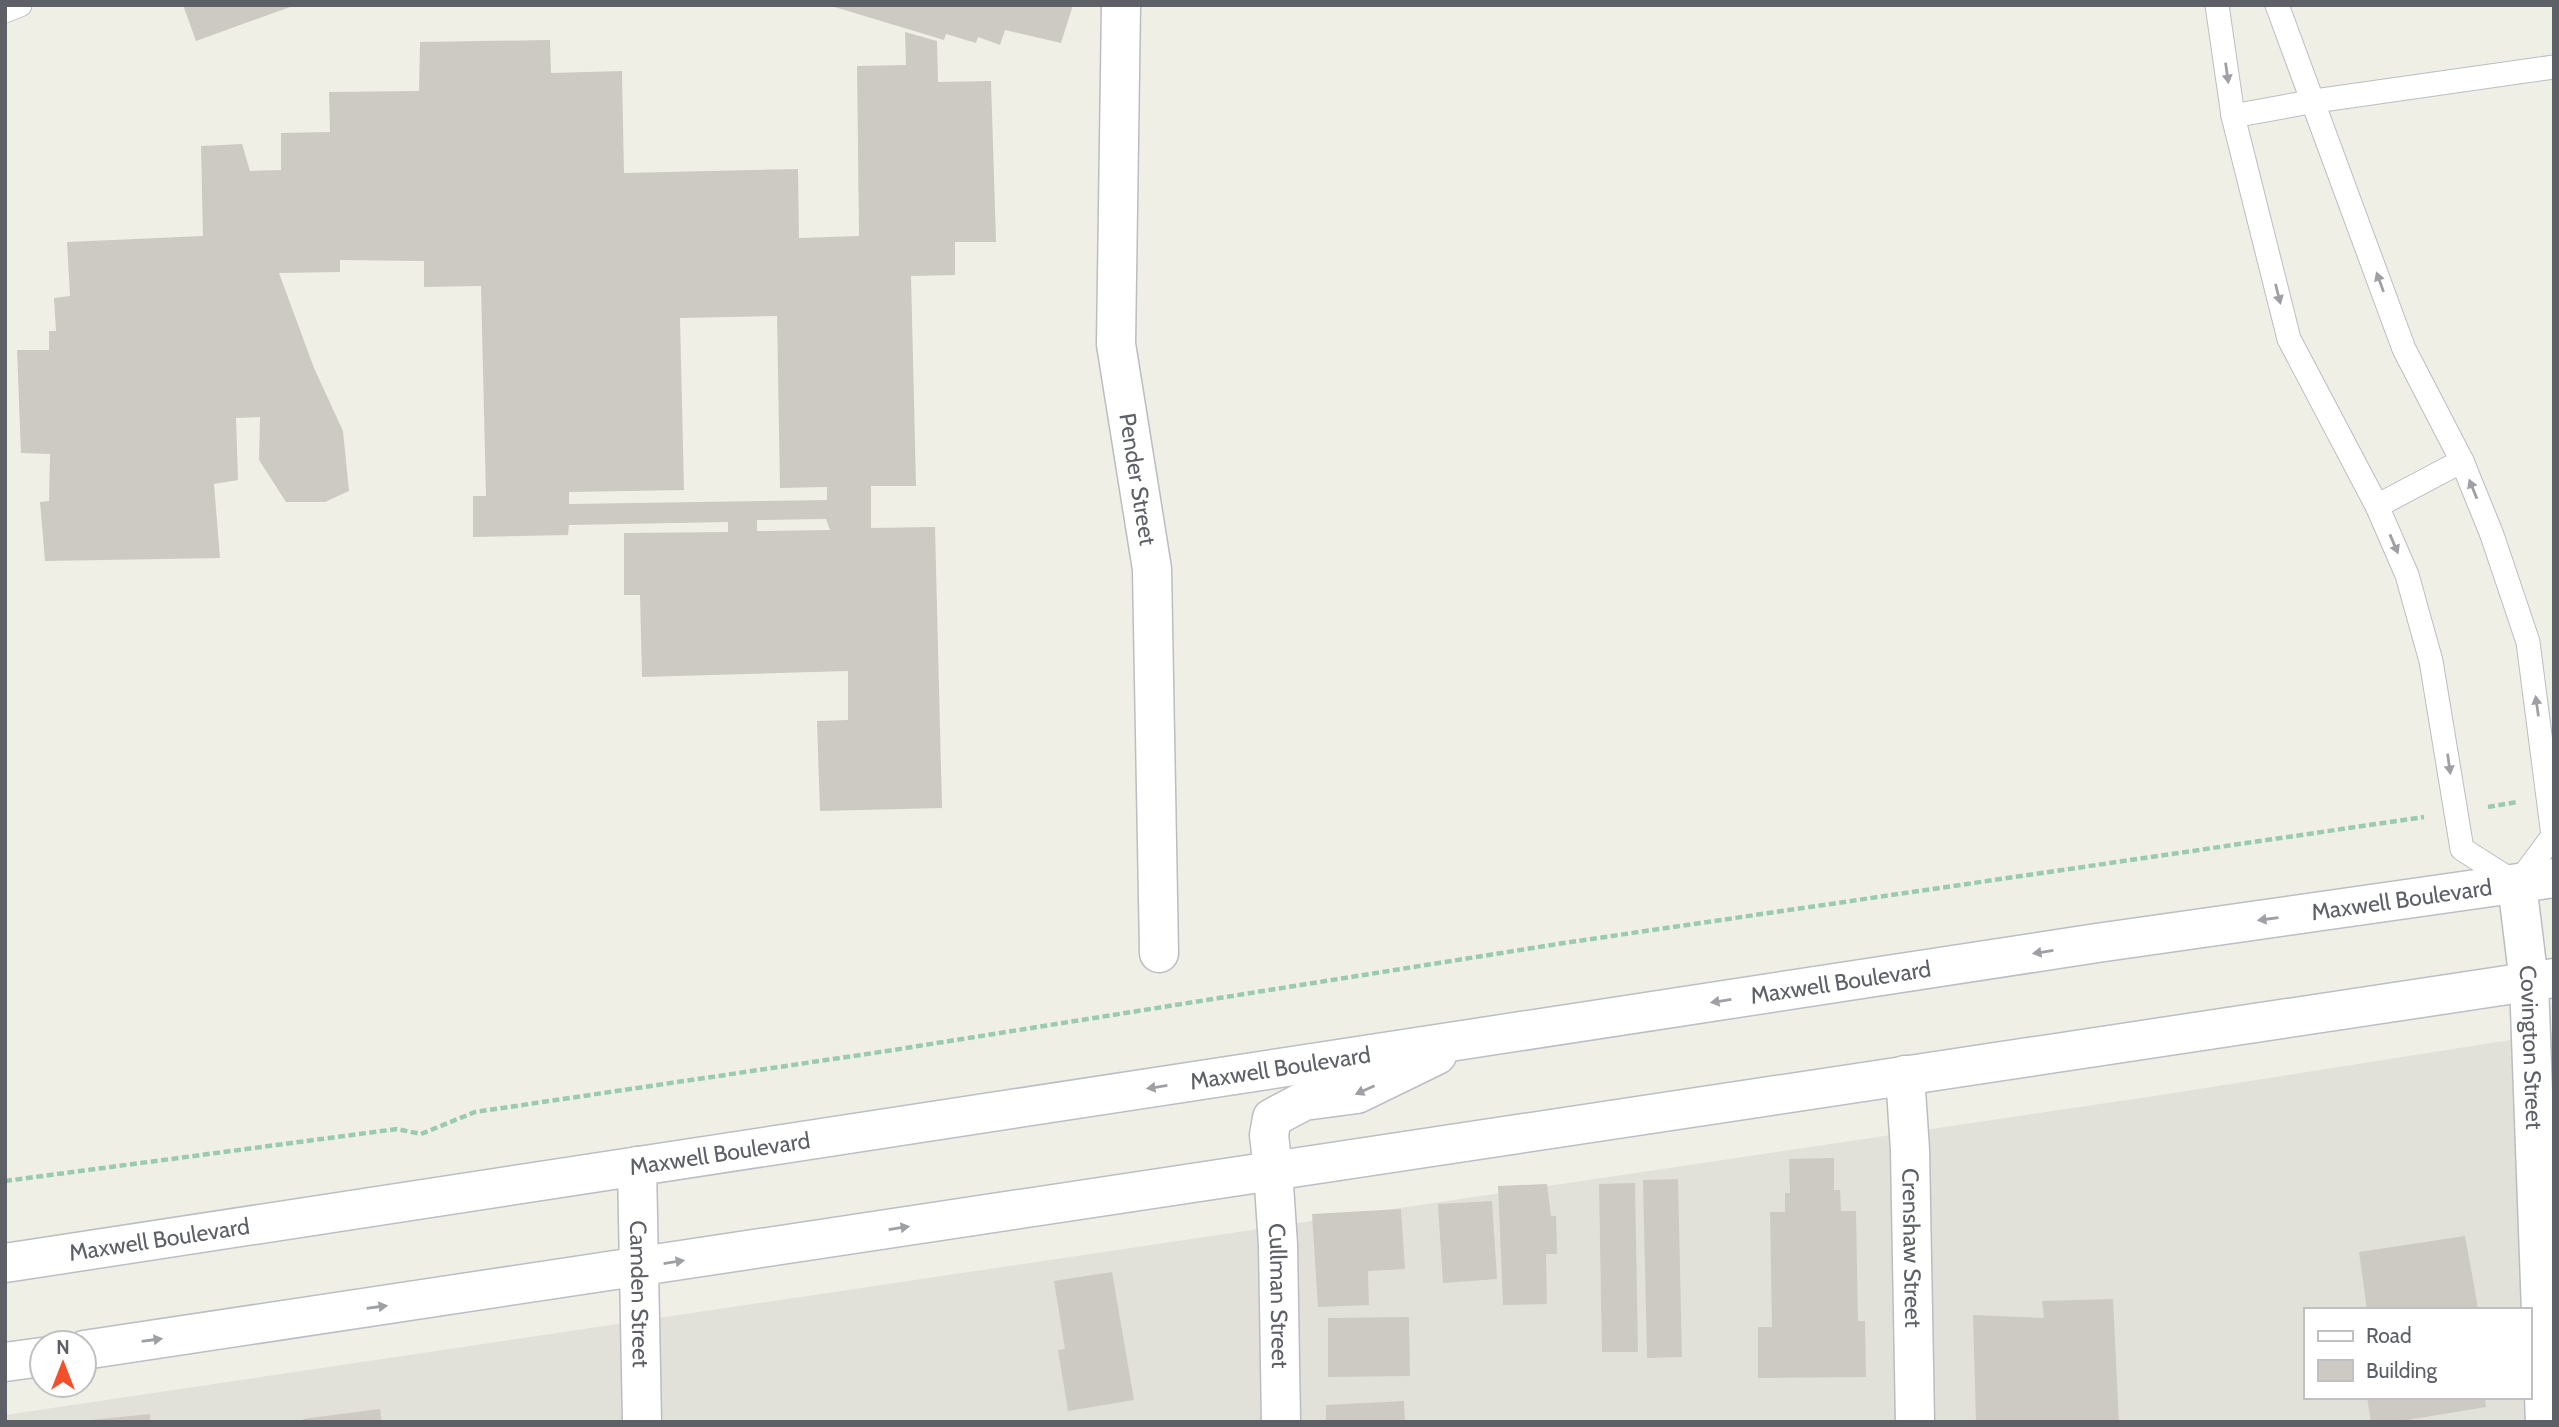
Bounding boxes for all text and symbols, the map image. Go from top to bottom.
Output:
one-way arrow [2221,62,2232,84]
one-way arrow [2374,271,2385,292]
one-way arrow [2273,283,2284,305]
street label: Pender Street [1113,411,1162,548]
one-way arrow [2467,478,2478,499]
one-way arrow [2388,534,2400,554]
one-way arrow [2531,695,2542,717]
one-way arrow [2444,753,2455,775]
street label: Maxwell Boulevard [2309,873,2494,926]
one-way arrow [2257,914,2279,925]
one-way arrow [2032,946,2054,957]
street label: Maxwell Boulevard [1748,955,1933,1010]
street label: Covington Street [2513,963,2548,1130]
one-way arrow [1710,995,1732,1006]
street label: Maxwell Boulevard [1188,1040,1372,1096]
one-way arrow [1146,1081,1168,1092]
one-way arrow [1355,1084,1375,1096]
street label: Maxwell Boulevard [627,1126,812,1181]
street label: Crenshaw Street [1896,1168,1927,1328]
street label: Maxwell Boulevard [67,1212,251,1267]
street label: Camden Street [624,1220,655,1368]
one-way arrow [888,1222,910,1233]
street label: Cullman Street [1263,1222,1294,1369]
one-way arrow [663,1257,685,1268]
one-way arrow [366,1301,388,1312]
legend [2304,1308,2531,1399]
text: Road [2366,1323,2412,1348]
north arrow [28,1329,98,1399]
one-way arrow [141,1334,163,1345]
text: N [56,1336,70,1359]
text: Building [2366,1358,2438,1383]

